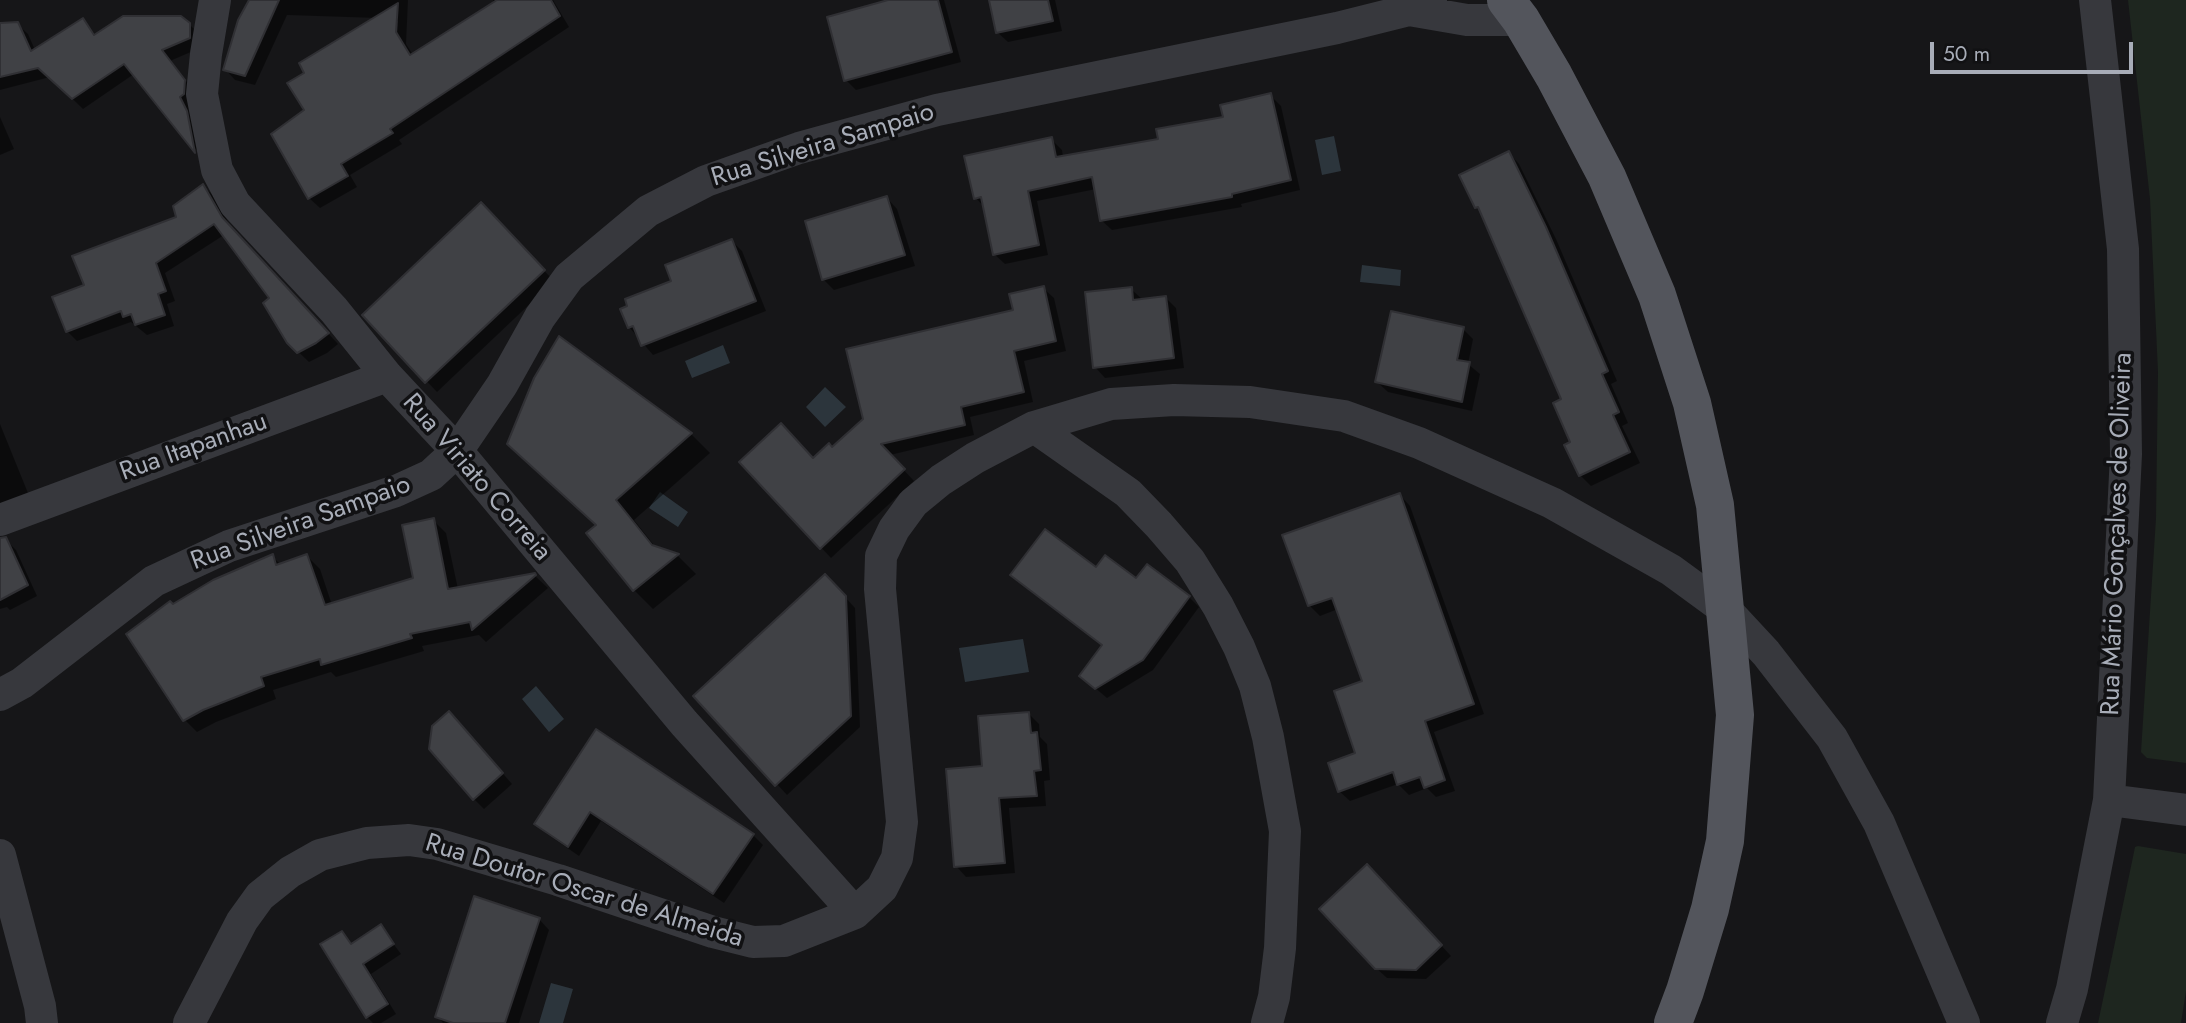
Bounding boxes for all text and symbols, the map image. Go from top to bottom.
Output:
scale bar [1934,28,2137,72]
text: 50 m [1943,39,1990,69]
street label: Rua Silveira Sampaio [708,97,938,195]
street label: Rua Mário Gonçalves de Oliveira [2096,352,2140,716]
street label: Rua Viriato Correia [395,388,557,568]
street label: Rua Itapanhau [116,407,272,489]
street label: Rua Silveira Sampaio [187,470,415,578]
street label: Rua Doutor Oscar de Almeida [421,829,747,955]

